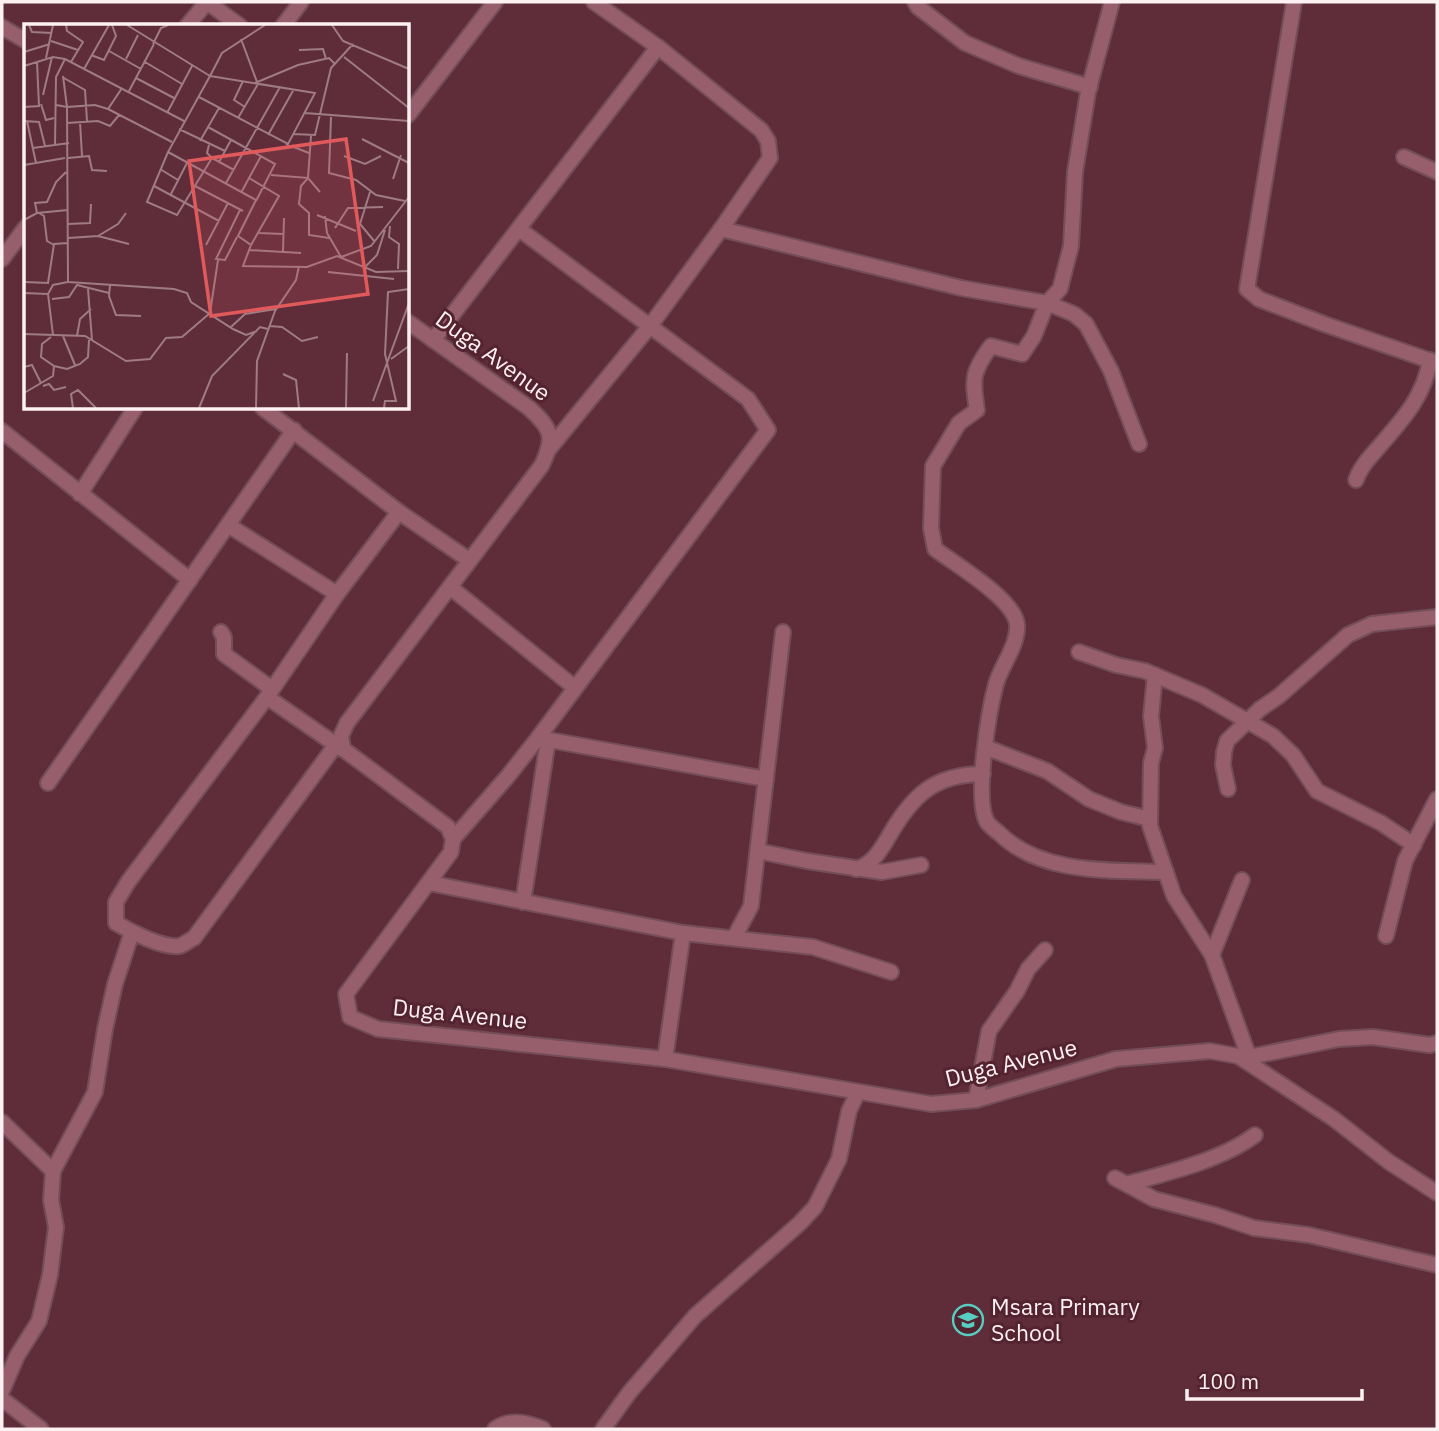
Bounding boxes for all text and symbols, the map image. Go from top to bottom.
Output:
inset map [24,24,410,410]
street label: Duga Avenue [430,303,557,407]
street label: Duga Avenue [391,991,529,1035]
street label: Duga Avenue [942,1031,1080,1093]
place label: Msara Primary School [991,1291,1140,1347]
school or university icon: Msara Primary School [951,1303,985,1337]
scale bar [1187,1358,1362,1402]
text: 100 m [1198,1367,1259,1395]

